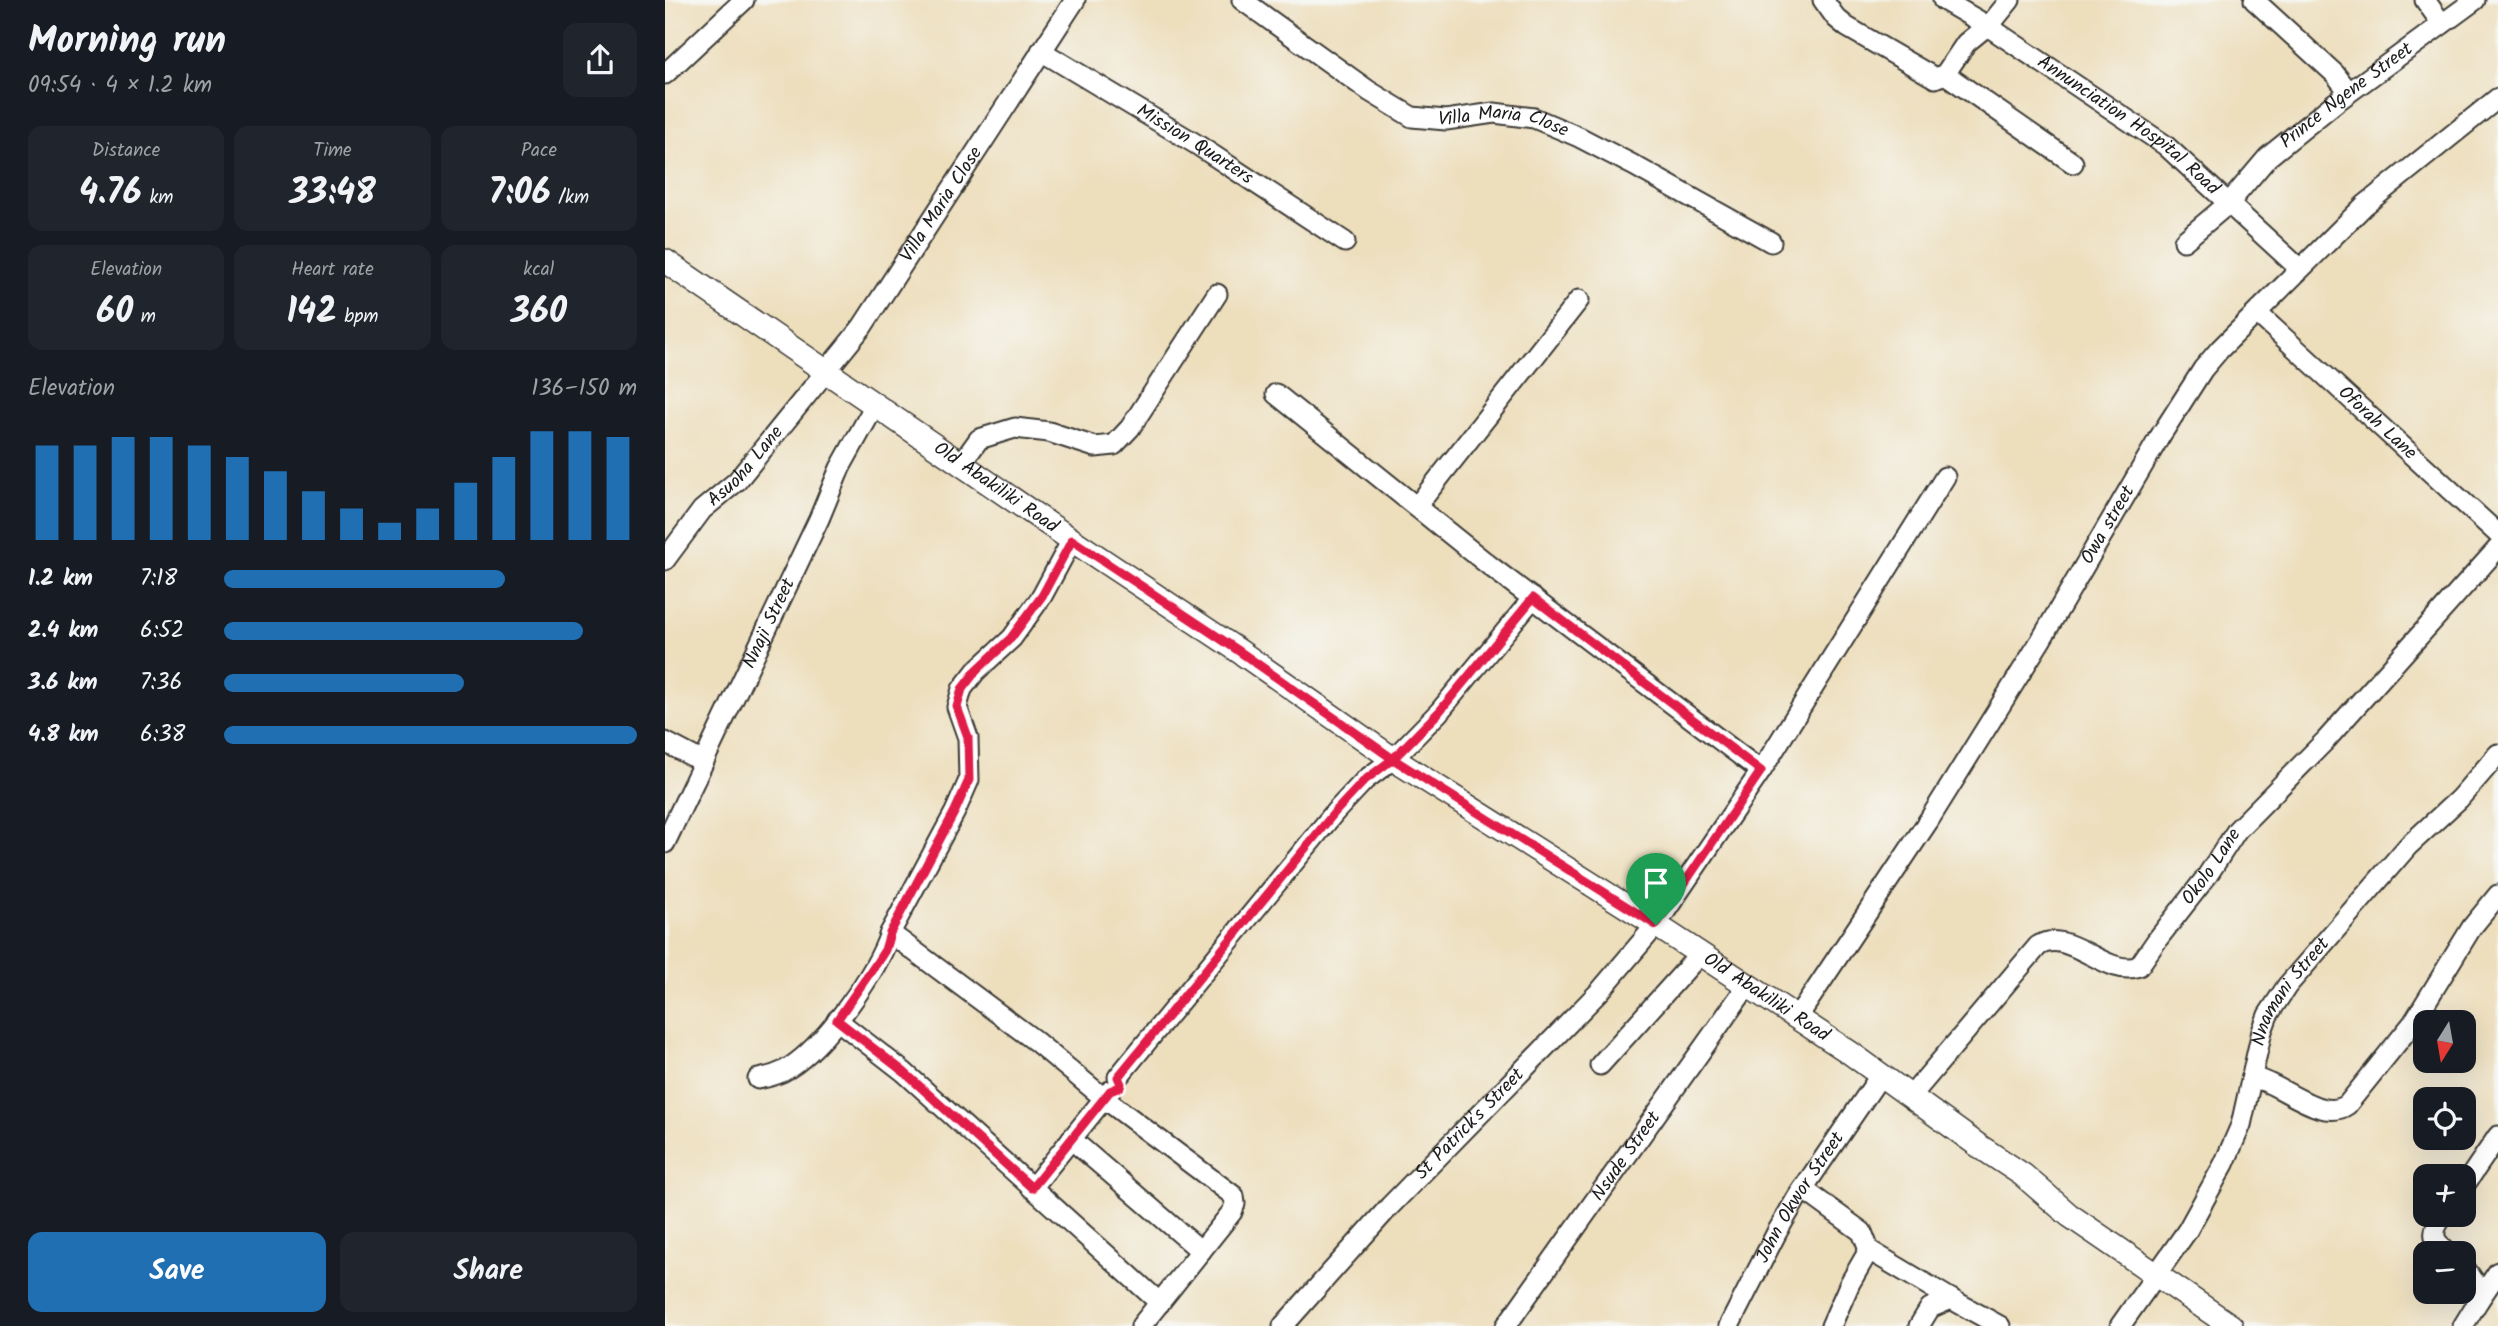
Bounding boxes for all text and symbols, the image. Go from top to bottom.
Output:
text: Morning run [28,12,226,72]
button: share [563,23,637,97]
street label: Prince Ngene Street [2274,35,2420,157]
street label: Annunciation Hospital Road [2031,48,2227,203]
text: 09:54 · 4 × 1.2 km [28,68,212,104]
street label: Mission Quarters [1130,96,1259,193]
street label: Villa Maria Close [1437,98,1574,146]
text: Distance [92,136,160,166]
text: Time [313,136,352,166]
text: Pace [521,136,557,166]
street label: Villa Maria Close [893,140,991,269]
text: 4.76 [79,166,142,222]
text: 33:48 [289,166,376,222]
text: 7:06 [489,166,551,222]
text: km [142,183,173,213]
text: /km [551,183,589,213]
text: Elevation [90,255,162,285]
text: Heart rate [291,255,374,285]
text: kcal [523,255,554,285]
text: 60 [96,285,133,341]
text: 142 [287,285,337,341]
text: 360 [511,285,567,341]
text: m [133,302,156,332]
text: bpm [337,302,378,332]
text: Elevation [28,371,115,407]
text: 136–150 m [531,371,637,407]
street label: Oforah Lane [2331,379,2424,468]
street label: Asuoha Lane [701,419,791,515]
street label: Old Abakiliki Road [927,434,1065,542]
street label: Owa street [2073,479,2143,570]
text: 1.2 km [28,561,93,597]
text: 7:18 [140,561,177,597]
street label: Nnaji Street [735,573,804,674]
text: 2.4 km [28,613,98,649]
text: 6:52 [140,613,184,649]
text: 3.6 km [28,665,98,701]
text: 7:36 [140,665,182,701]
text: 4.8 km [28,717,99,753]
text: 6:38 [140,717,185,753]
street label: Okolo Lane [2174,822,2249,912]
pin [1626,853,1686,925]
icon: arrive [1637,864,1675,902]
street label: Nnamani Street [2244,930,2338,1049]
street label: Old Abakiliki Road [1697,945,1836,1050]
north arrow [2413,1010,2476,1073]
map controls [2413,1010,2476,1304]
street label: St Patrick's Street [1408,1061,1532,1187]
button: locate [2413,1087,2476,1150]
street label: Nsude Street [1584,1105,1669,1207]
street label: John Okwor Street [1748,1125,1853,1269]
button: + [2413,1164,2476,1227]
button: Save [28,1232,326,1312]
button: Share [340,1232,637,1312]
button: − [2413,1241,2476,1304]

